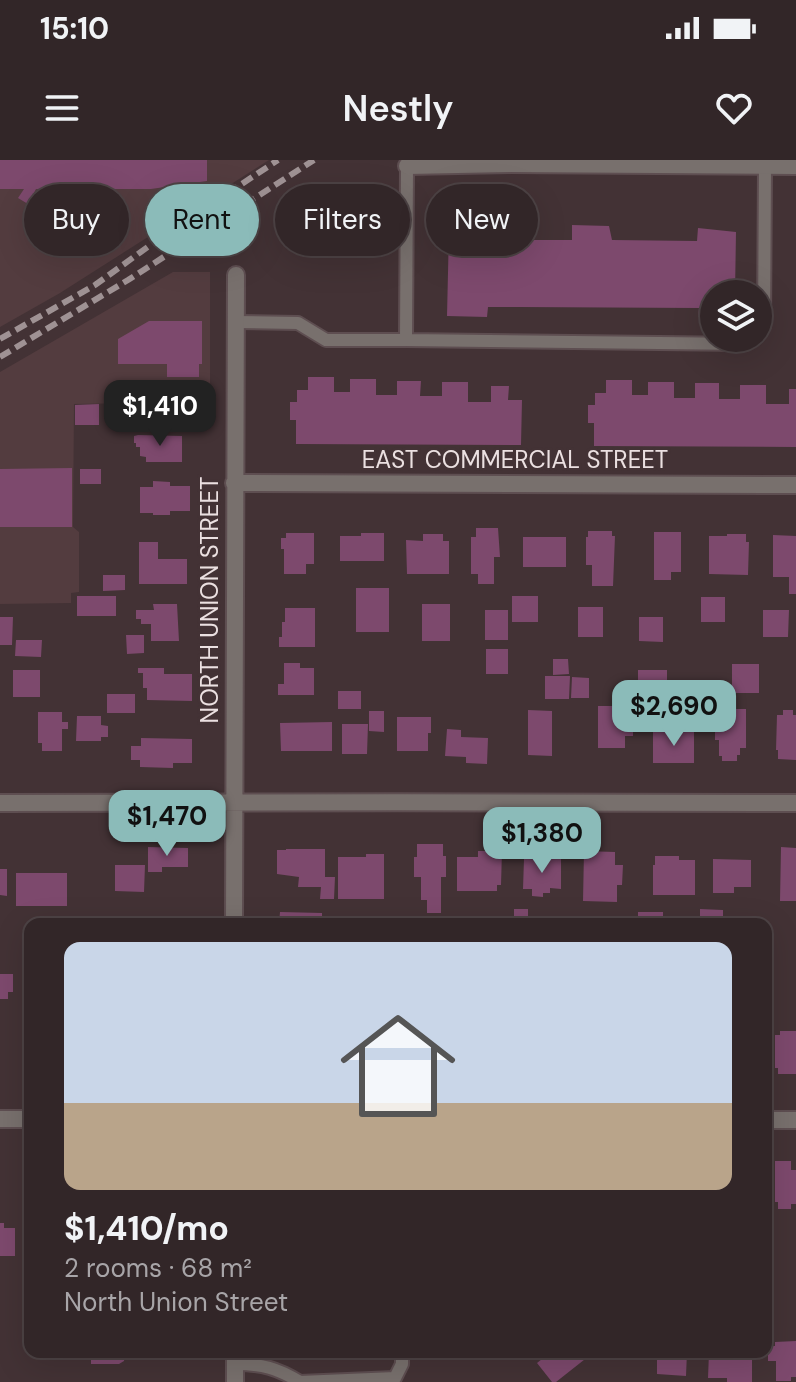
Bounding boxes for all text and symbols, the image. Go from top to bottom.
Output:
text: 15:10 [40,9,109,48]
text: Nestly [343,85,453,132]
icon: menu [40,86,84,130]
icon: heart [712,86,756,130]
chip: Buy [24,184,129,256]
chip: Rent [145,184,259,256]
chip: Filters [275,184,410,256]
chip: New [426,184,538,256]
map controls [700,280,772,352]
button: layers [700,280,772,352]
pin: $1,410 [95,380,225,448]
text: $1,410 [122,389,198,423]
street label: EAST COMMERCIAL STREET [362,444,668,475]
street label: NORTH UNION STREET [194,477,225,723]
pin: $2,690 [609,680,739,748]
text: $2,690 [630,689,718,723]
pin: $1,470 [102,790,232,858]
text: $1,470 [127,799,207,833]
pin: $1,380 [477,807,607,875]
text: $1,380 [501,816,583,850]
icon: home [326,994,470,1138]
text: $1,410/mo [64,1206,229,1251]
text: 2 rooms · 68 m² [64,1251,252,1285]
text: North Union Street [64,1285,288,1319]

